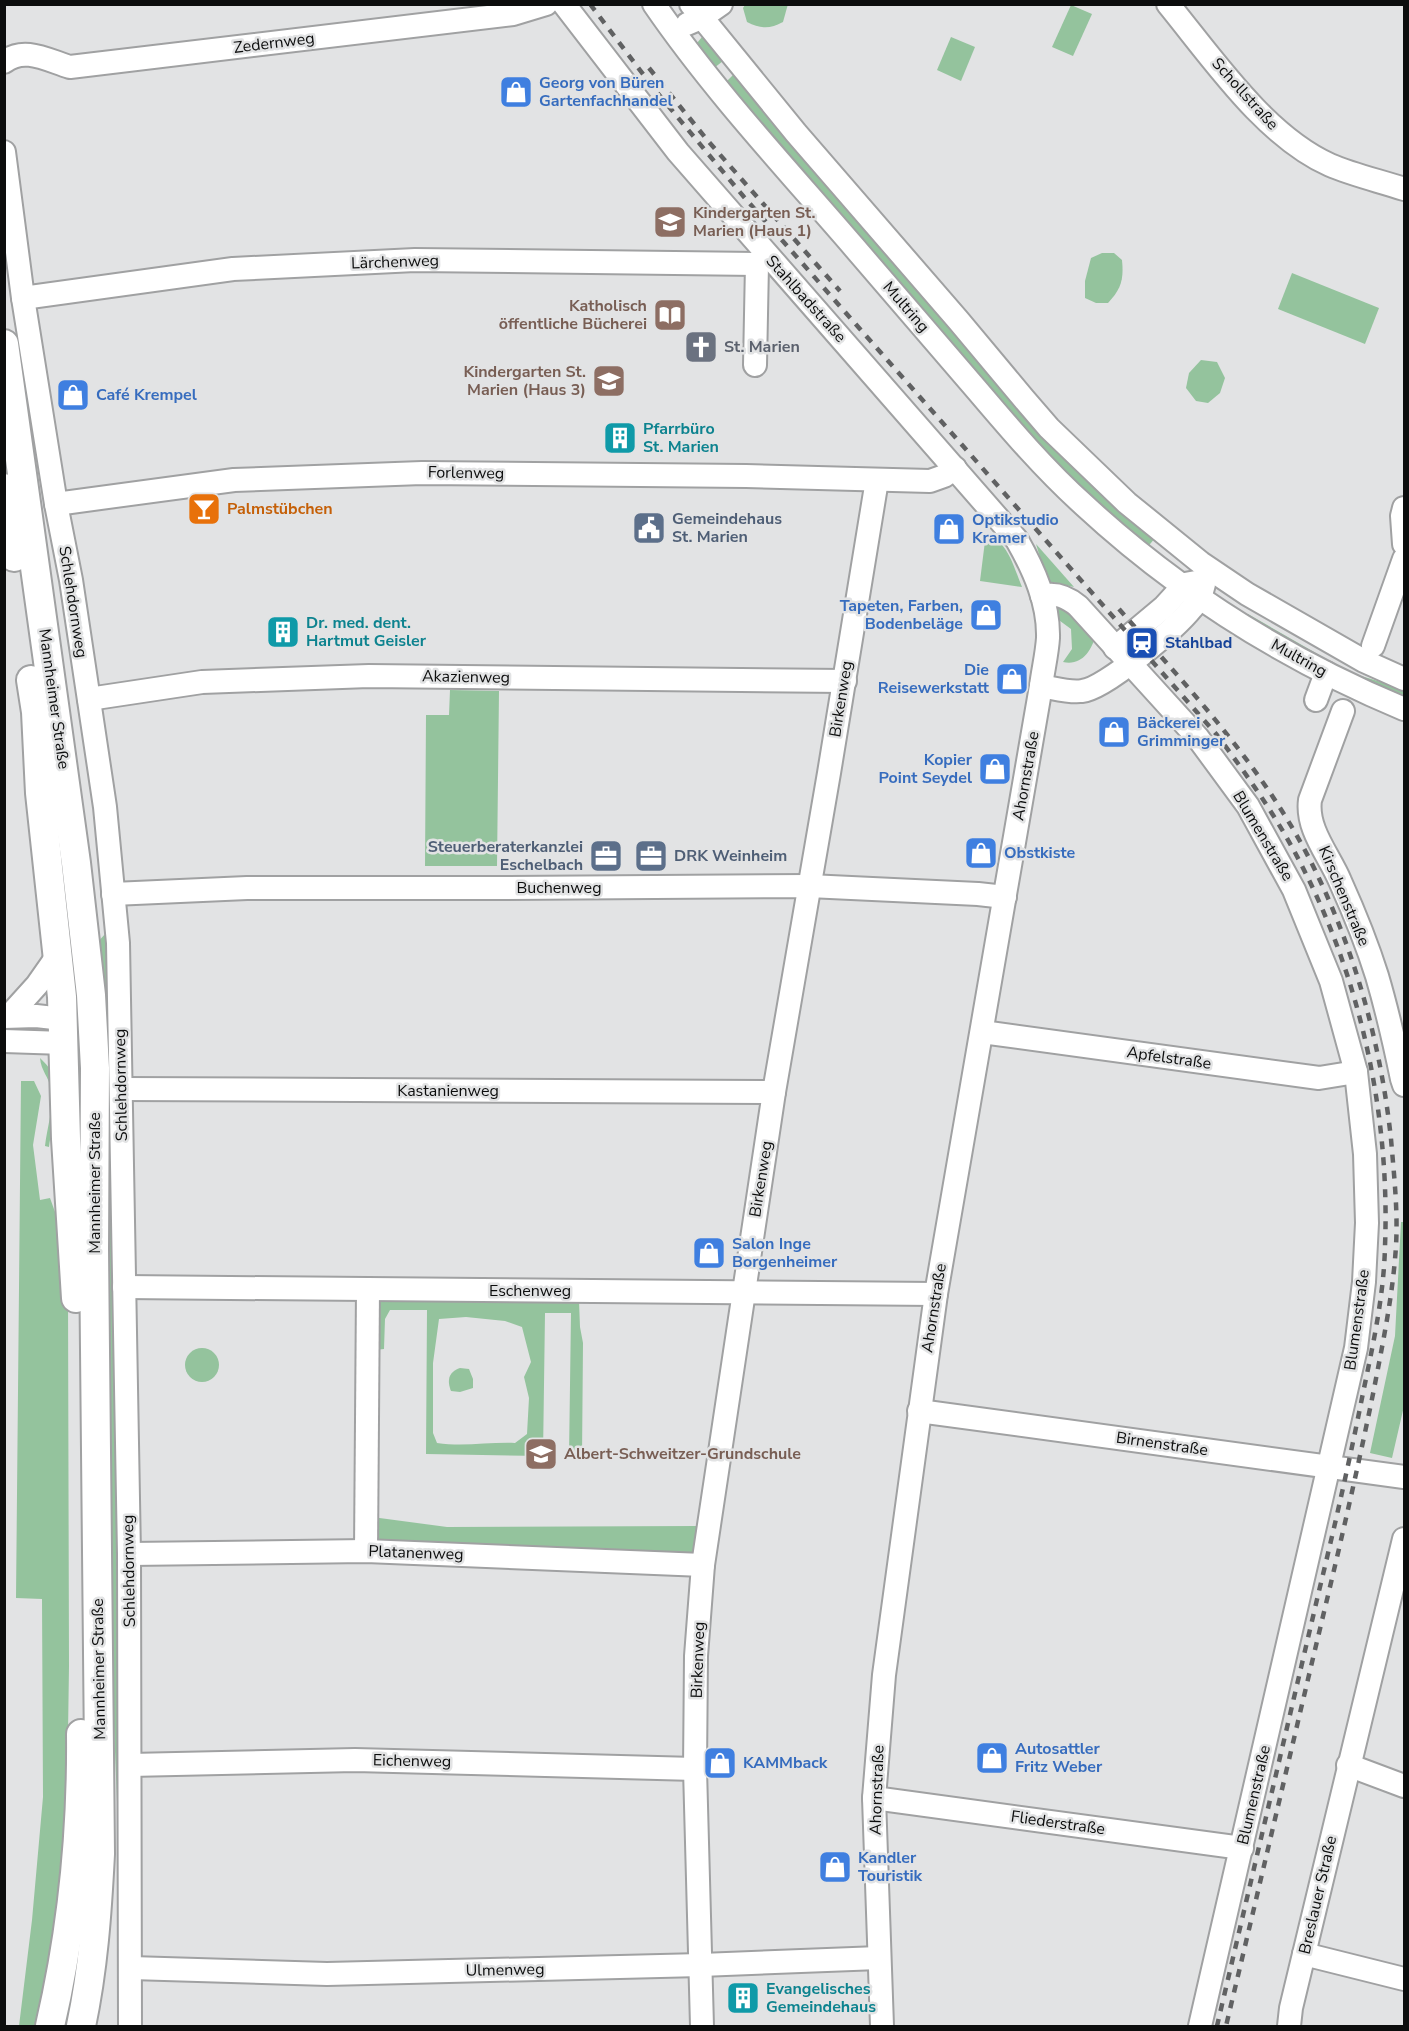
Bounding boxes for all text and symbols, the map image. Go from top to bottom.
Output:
street label: Zedernweg [232,27,316,59]
street label: Schollstraße [1207,53,1283,135]
place label: Georg von Büren Gartenfachhandel [539,72,673,112]
shop icon: Georg von Büren Gartenfachhandel [498,74,534,110]
place label: Kindergarten St. Marien (Haus 1) [693,202,815,242]
school or university icon: Kindergarten St. Marien (Haus 1) [652,204,688,240]
street label: Lärchenweg [351,249,439,275]
street label: Stahlbadstraße [761,251,851,347]
street label: Multring [878,277,934,337]
place label: Katholisch öffentliche Bücherei [499,295,647,335]
library icon: Katholisch öffentliche Bücherei [652,297,688,333]
church icon: St. Marien [683,329,719,365]
place label: St. Marien [724,336,800,358]
place label: Kindergarten St. Marien (Haus 3) [464,361,586,401]
school or university icon: Kindergarten St. Marien (Haus 3) [591,363,627,399]
shop icon: Café Krempel [55,377,91,413]
place label: Café Krempel [96,384,197,406]
place label: Pfarrbüro St. Marien [643,418,719,458]
building icon: Pfarrbüro St. Marien [602,420,638,456]
street label: Forlenweg [428,461,504,485]
bar icon: Palmstübchen [186,491,222,527]
place label: Palmstübchen [227,498,333,520]
place label: Gemeindehaus St. Marien [672,508,782,548]
place label: Optikstudio Kramer [972,509,1059,549]
public building icon: Gemeindehaus St. Marien [631,510,667,546]
shop icon: Optikstudio Kramer [931,511,967,547]
street label: Schlehdornweg [53,545,93,659]
place label: Tapeten, Farben, Bodenbeläge [840,595,963,635]
shop icon: Tapeten, Farben, Bodenbeläge [968,597,1004,633]
place label: Dr. med. dent. Hartmut Geisler [306,612,427,652]
building icon: Dr. med. dent. Hartmut Geisler [265,614,301,650]
station icon: Stahlbad [1124,625,1160,661]
street label: Mannheimer Straße [33,627,75,771]
place label: Stahlbad [1165,632,1232,654]
street label: Multring [1267,634,1331,682]
street label: Birkenweg [824,659,858,739]
place label: Die Reisewerkstatt [878,659,990,699]
shop icon: Die Reisewerkstatt [994,661,1030,697]
street label: Akazienweg [422,665,510,689]
place label: Bäckerei Grimminger [1137,712,1226,752]
shop icon: Bäckerei Grimminger [1096,714,1132,750]
street label: Ahornstraße [1007,730,1045,822]
place label: Kopier Point Seydel [879,749,973,789]
shop icon: Kopier Point Seydel [977,751,1013,787]
street label: Blumenstraße [1227,787,1299,885]
shop icon: Obstkiste [963,835,999,871]
place label: Steuerberaterkanzlei Eschelbach [428,836,583,876]
office icon: Steuerberaterkanzlei Eschelbach [588,838,624,874]
office icon: DRK Weinheim [633,838,669,874]
place label: Obstkiste [1004,842,1075,864]
street label: Kirschenstraße [1313,843,1375,949]
place label: DRK Weinheim [674,845,787,867]
street label: Buchenweg [516,877,602,899]
street label: Schlehdornweg [109,1028,133,1142]
street label: Apfelstraße [1125,1041,1213,1075]
street label: Kastanienweg [397,1080,499,1102]
street label: Mannheimer Straße [84,1112,106,1254]
street label: Birkenweg [744,1139,778,1219]
place label: Salon Inge Borgenheimer [732,1233,838,1273]
shop icon: Salon Inge Borgenheimer [691,1235,727,1271]
street label: Ahornstraße [916,1262,952,1354]
street label: Blumenstraße [1339,1268,1375,1372]
street label: Eschenweg [489,1280,571,1302]
street label: Birnenstraße [1115,1427,1209,1461]
school or university icon: Albert-Schweitzer-Grundschule [523,1436,559,1472]
place label: Albert-Schweitzer-Grundschule [564,1443,801,1465]
street label: Schlehdornweg [117,1514,141,1628]
street label: Platanenweg [368,1540,464,1566]
street label: Mannheimer Straße [87,1598,111,1740]
street label: Birkenweg [686,1621,710,1699]
place label: Autosattler Fritz Weber [1015,1738,1103,1778]
shop icon: Autosattler Fritz Weber [974,1740,1010,1776]
street label: Blumenstraße [1232,1743,1276,1847]
shop icon: KAMMback [702,1745,738,1781]
street label: Ahornstraße [864,1745,890,1835]
street label: Eichenweg [373,1749,451,1773]
place label: KAMMback [743,1752,828,1774]
street label: Fliederstraße [1009,1806,1107,1840]
street label: Breslauer Straße [1294,1834,1342,1956]
place label: Kandler Touristik [858,1847,922,1887]
shop icon: Kandler Touristik [817,1849,853,1885]
street label: Ulmenweg [465,1958,545,1982]
place label: Evangelisches Gemeindehaus [766,1978,876,2018]
building icon: Evangelisches Gemeindehaus [725,1980,761,2016]

